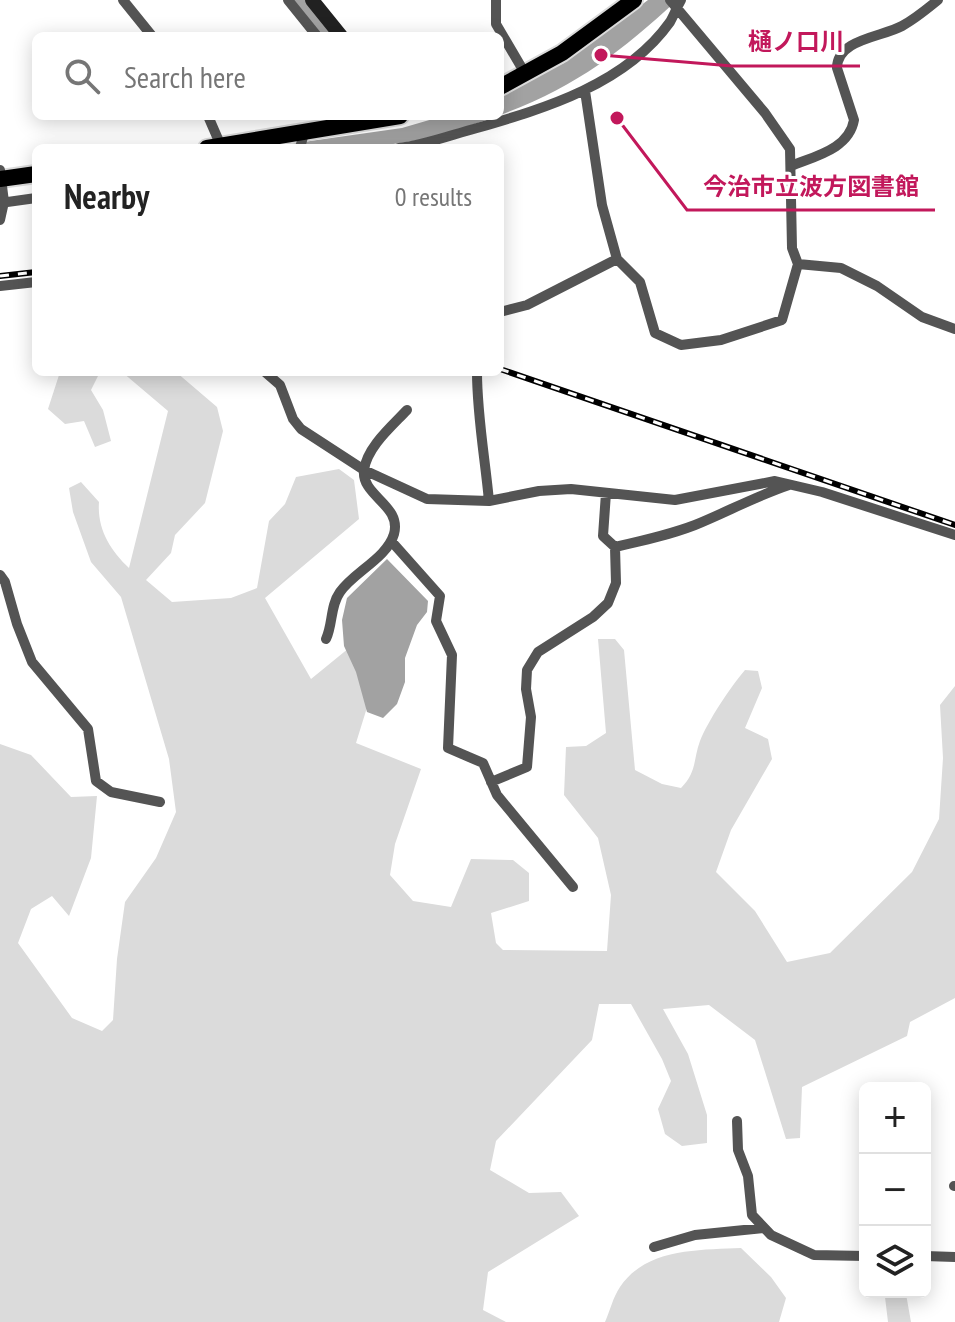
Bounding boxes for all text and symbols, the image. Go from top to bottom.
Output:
callout: 樋ノ口川 [732,18,860,66]
text: 樋ノ口川 [748,26,844,57]
search box [32,32,504,120]
icon: search [60,54,104,98]
text: Search here [124,57,246,96]
callout: 今治市立波方図書館 [687,162,935,210]
text: 今治市立波方図書館 [703,171,919,202]
text: Nearby [64,174,149,218]
text: 0 results [395,180,472,213]
map controls [859,1082,931,1298]
button: + [859,1082,931,1154]
button: − [859,1154,931,1226]
button: layers [859,1226,931,1298]

